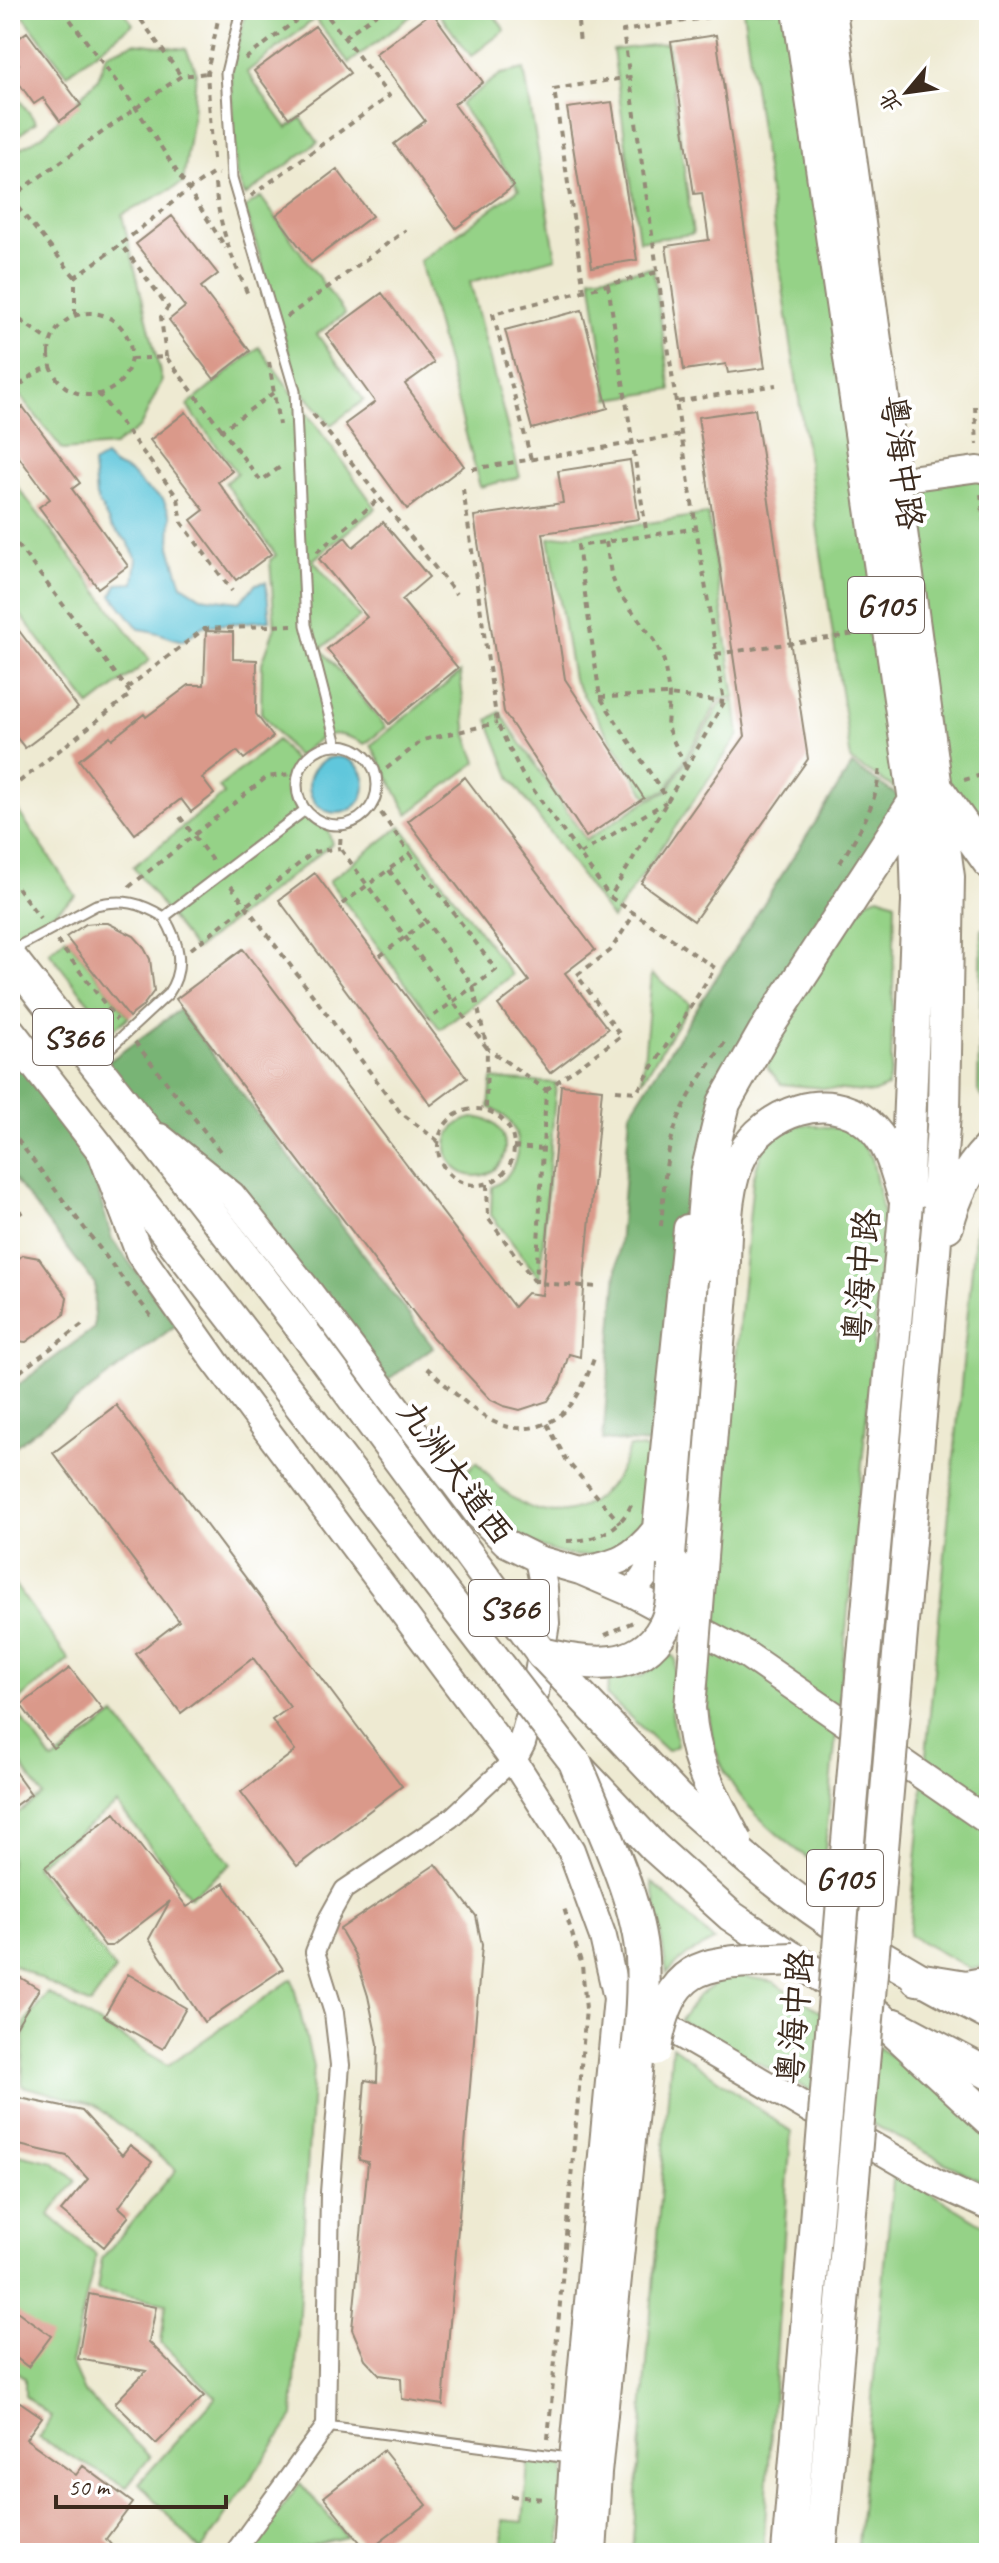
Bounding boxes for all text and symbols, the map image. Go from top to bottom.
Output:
north arrow [867,52,947,132]
text: 北 [873,85,908,118]
street label: 粤海中路 [872,392,933,532]
road number: G105 [848,577,924,633]
road number: S366 [33,1009,113,1065]
street label: 粤海中路 [834,1206,889,1346]
street label: 九洲大道西 [388,1391,523,1554]
road number: S366 [469,1580,549,1636]
road number: G105 [807,1850,883,1906]
street label: 粤海中路 [767,1947,822,2087]
scale bar [56,2459,226,2509]
text: 50 m [68,2472,111,2502]

